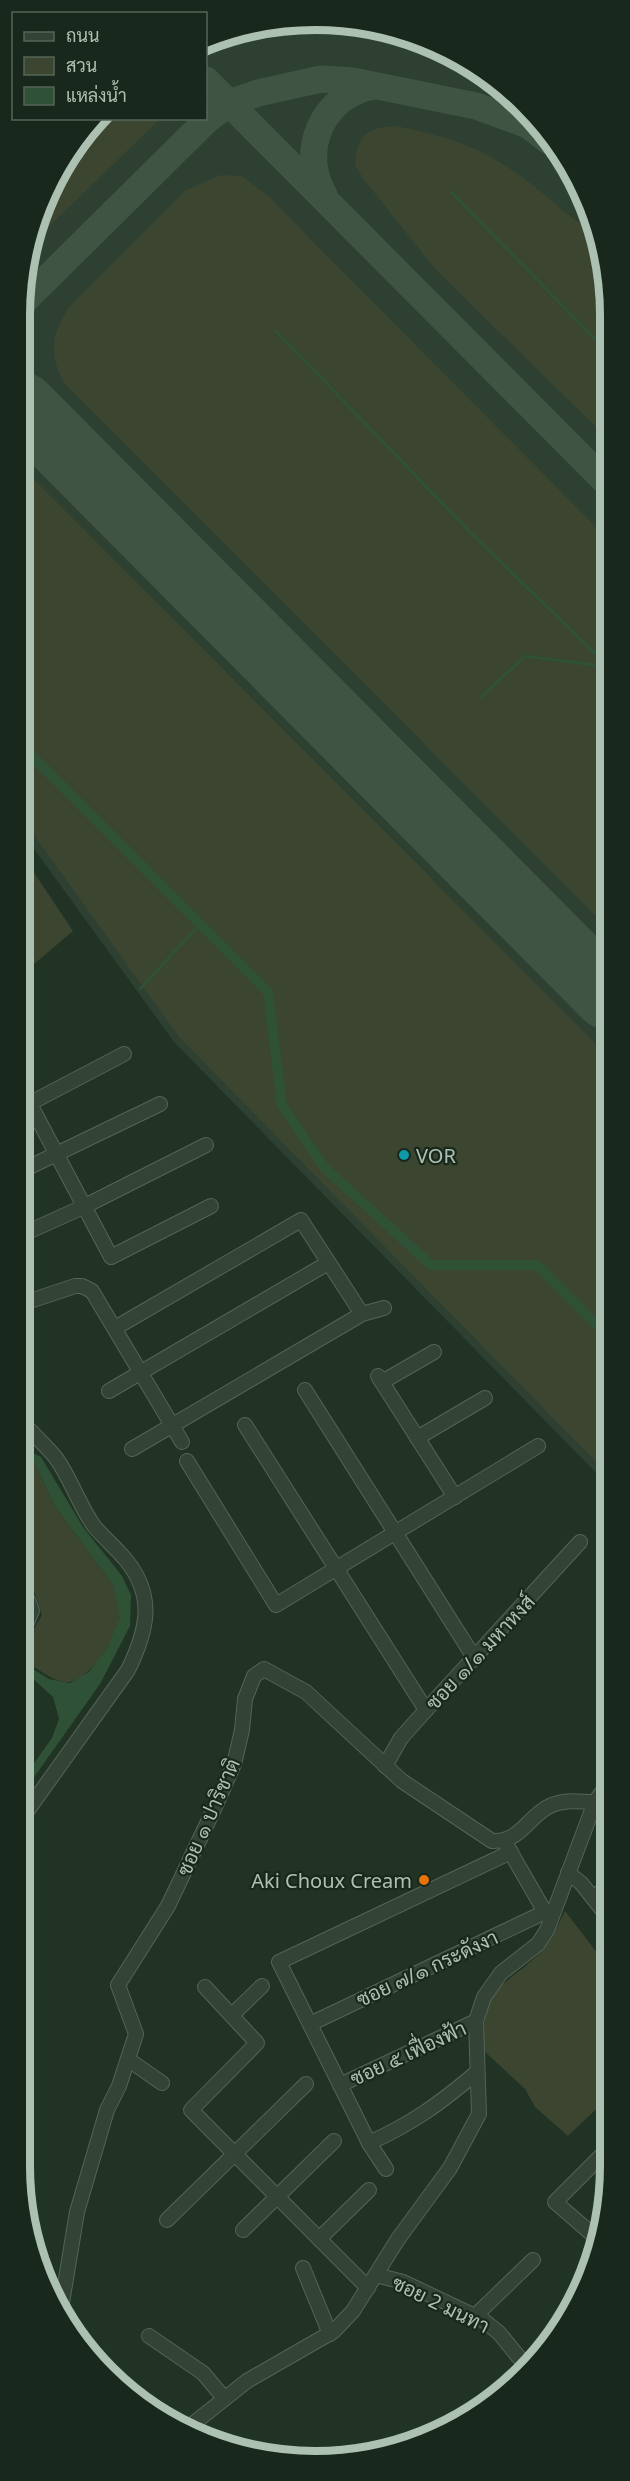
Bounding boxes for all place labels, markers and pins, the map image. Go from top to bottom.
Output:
place label: VOR [416,1142,456,1169]
marker: VOR [397,1148,411,1162]
place label: Aki Choux Cream [251,1867,412,1894]
marker: Aki Choux Cream [417,1873,431,1887]

